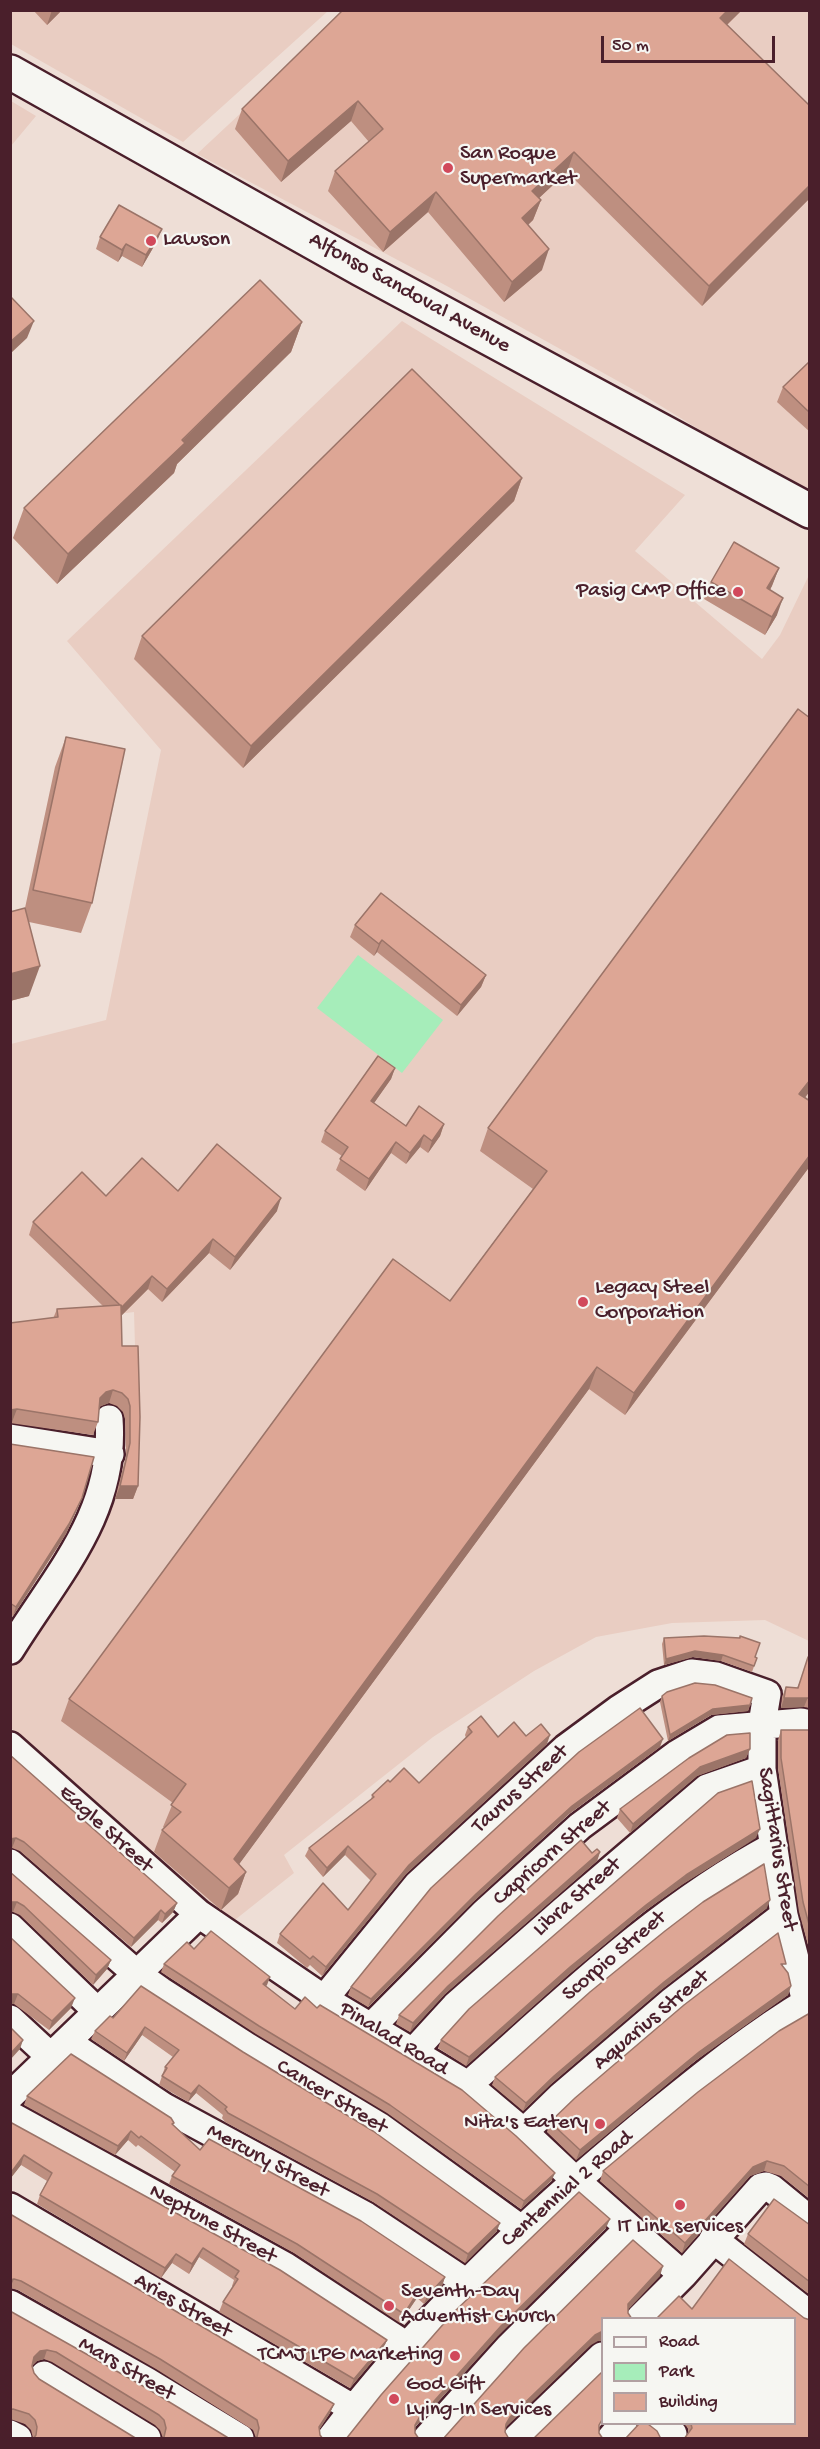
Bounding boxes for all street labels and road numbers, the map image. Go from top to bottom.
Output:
street label: Alfonso Sandoval Avenue [304,228,514,360]
street label: Taurus Street [467,1740,575,1840]
street label: Sagittarius Street [750,1766,802,1932]
street label: Eagle Street [52,1781,158,1879]
street label: Capricorn Street [488,1795,618,1913]
street label: Libra Street [528,1853,628,1943]
street label: Scorpio Street [558,1906,672,2008]
street label: Aquarius Street [589,1965,715,2077]
street label: Pinalad Road [334,1997,452,2083]
street label: Cancer Street [271,2054,391,2142]
street label: Mercury Street [201,2119,333,2205]
street label: Centennial 2 Road [497,2126,639,2254]
street label: Neptune Street [144,2179,280,2271]
street label: Aries Street [128,2268,236,2346]
street label: Mars Street [73,2332,179,2408]

